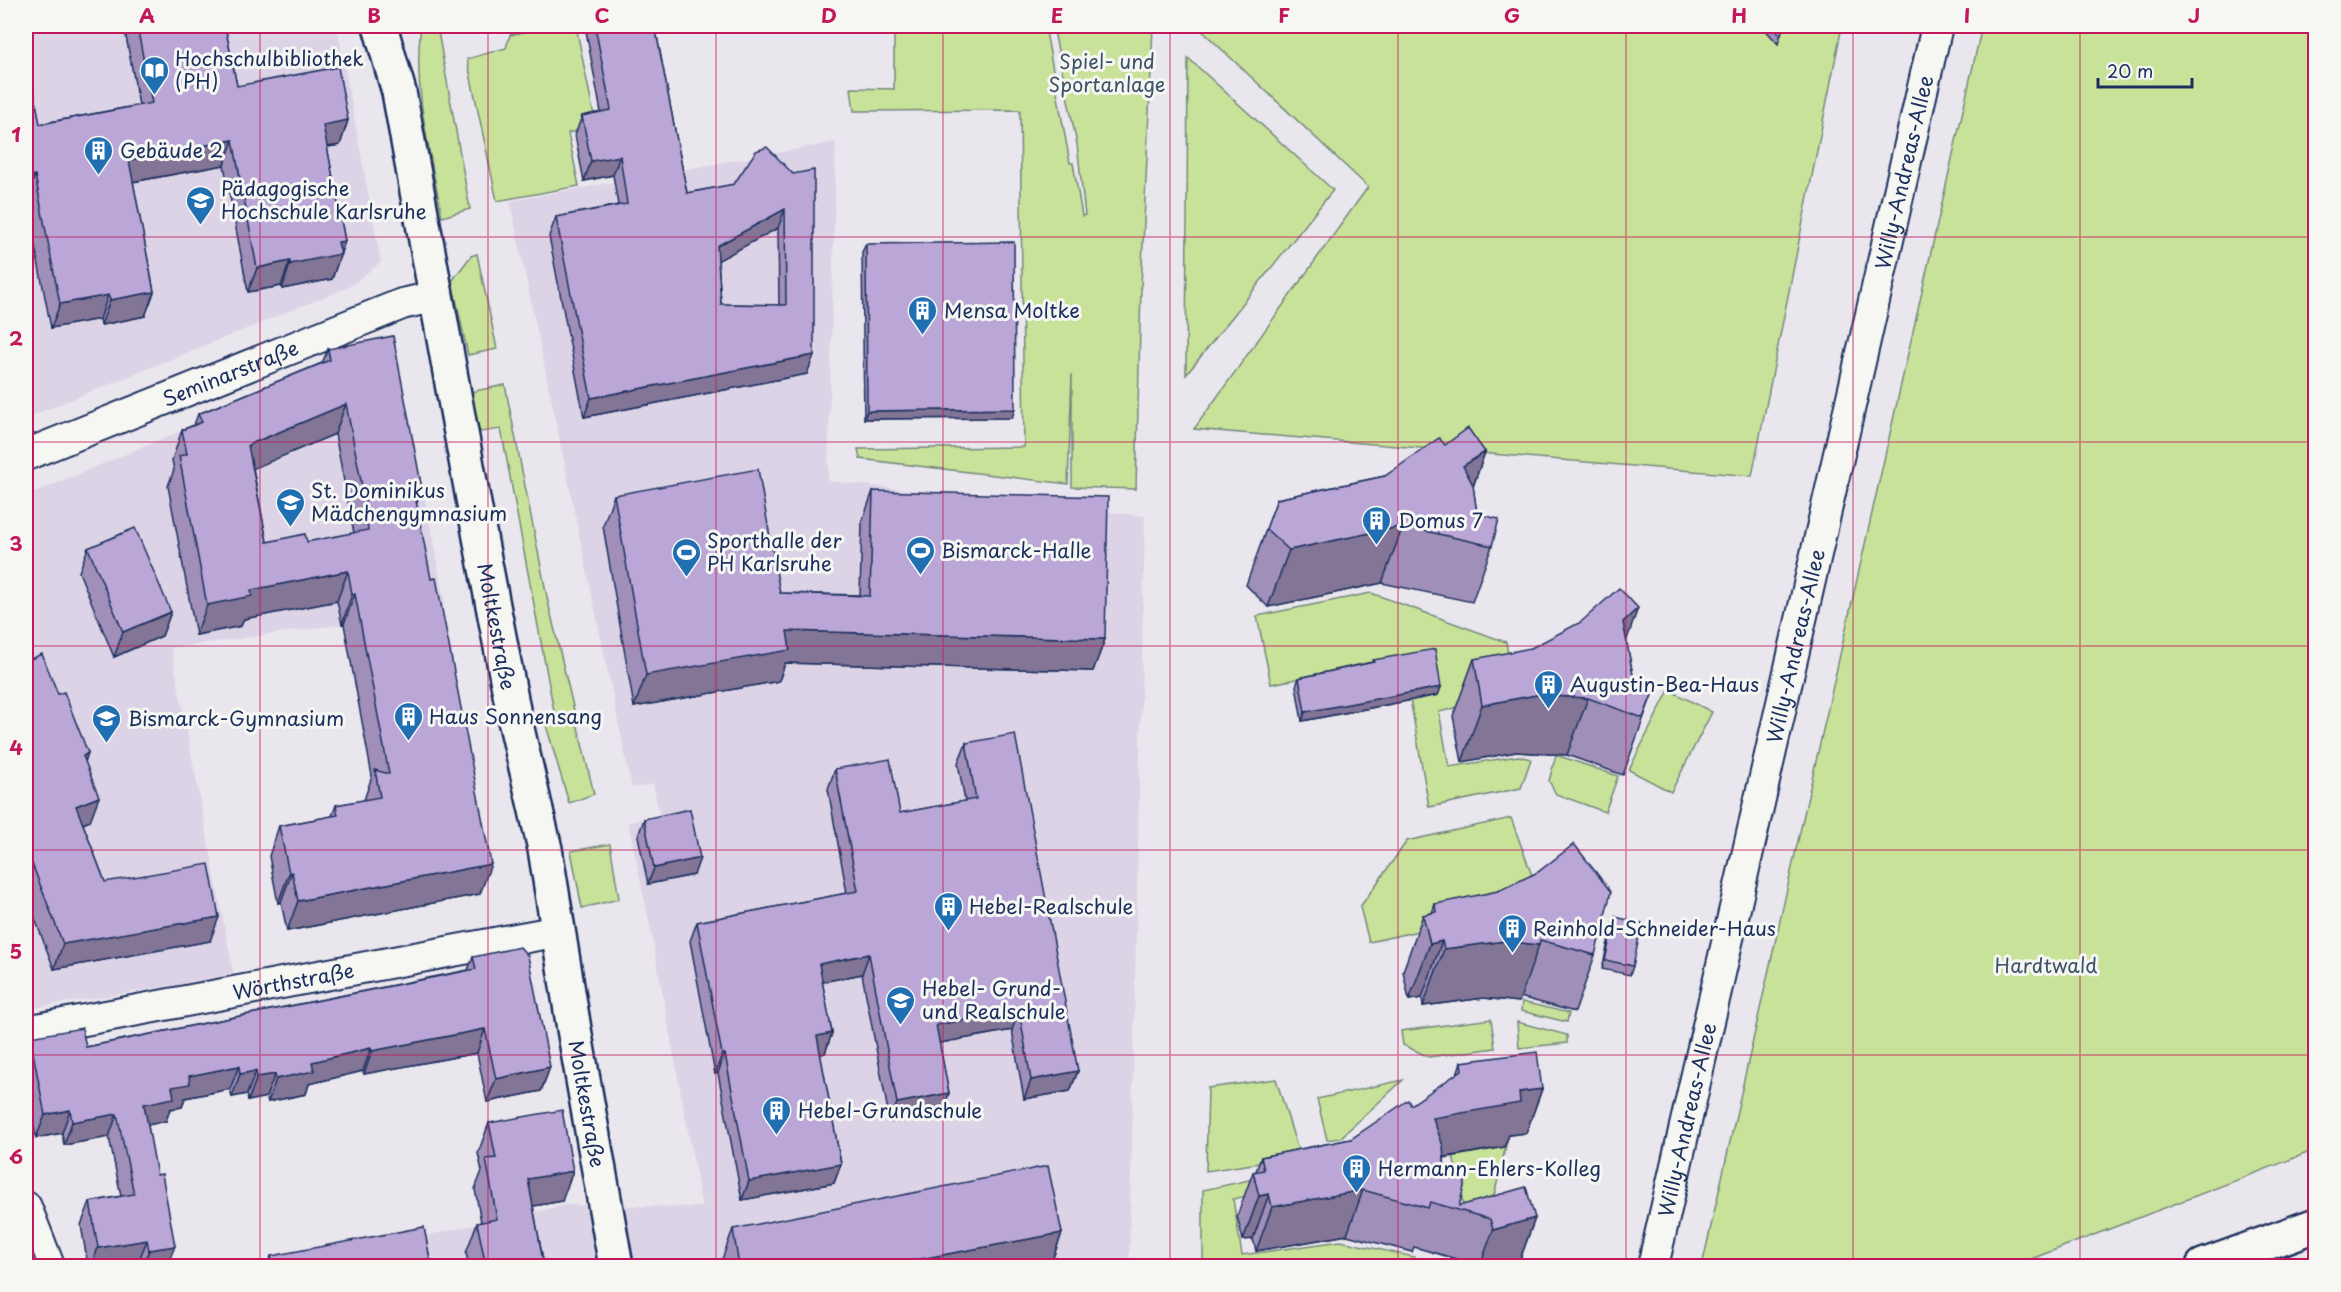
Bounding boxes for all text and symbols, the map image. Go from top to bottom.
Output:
text: A [139,0,155,30]
text: B [367,0,381,30]
text: C [594,0,610,30]
text: D [821,0,837,30]
text: E [1051,0,1063,30]
text: F [1278,0,1290,30]
text: G [1504,0,1520,30]
text: H [1731,0,1747,30]
text: I [1964,0,1970,30]
text: J [2188,0,2200,30]
place label: Hochschulbibliothek (PH) [175,43,364,96]
park label: Spiel- und Sportanlage [1049,46,1165,99]
scale bar [2098,51,2192,89]
library icon: Hochschulbibliothek (PH) [138,54,170,96]
text: 20 m [2107,57,2153,84]
street label: Willy-Andreas-Allee [1867,72,1940,272]
text: 1 [11,119,21,149]
building icon: Gebäude 2 [83,134,115,176]
place label: Gebäude 2 [120,135,223,165]
place label: Pädagogische Hochschule Karlsruhe [221,173,427,226]
school or university icon: Pädagogische Hochschule Karlsruhe [184,184,216,226]
building icon: Mensa Moltke [907,294,939,336]
place label: Mensa Moltke [944,295,1080,325]
text: 2 [9,323,23,353]
street label: Seminarstraße [158,332,303,414]
place label: St. Dominikus Mädchengymnasium [311,475,507,528]
school or university icon: St. Dominikus Mädchengymnasium [274,486,306,528]
building icon: Domus 7 [1361,504,1393,546]
place label: Domus 7 [1398,505,1483,535]
place label: Sporthalle der PH Karlsruhe [707,525,842,578]
text: 3 [9,528,23,558]
sports icon: Bismarck-Halle [904,534,936,576]
place label: Bismarck-Halle [941,535,1091,565]
sports icon: Sporthalle der PH Karlsruhe [670,536,702,578]
street label: Willy-Andreas-Allee [1758,546,1832,746]
street label: Moltkestraße [470,560,524,692]
building icon: Augustin-Bea-Haus [1533,668,1565,710]
place label: Augustin-Bea-Haus [1570,669,1759,699]
building icon: Haus Sonnensang [392,700,424,742]
place label: Haus Sonnensang [429,701,602,731]
school or university icon: Bismarck-Gymnasium [91,702,123,744]
place label: Bismarck-Gymnasium [128,703,344,733]
text: 4 [9,732,23,762]
building icon: Hebel-Realschule [932,890,964,932]
place label: Hebel-Realschule [969,891,1133,921]
building icon: Reinhold-Schneider-Haus [1496,912,1528,954]
place label: Reinhold-Schneider-Haus [1533,913,1776,943]
text: 5 [10,936,22,966]
park label: Hardtwald [1995,950,2097,980]
street label: Wörthstraße [230,955,356,1007]
place label: Hebel- Grund- und Realschule [922,973,1066,1026]
school or university icon: Hebel- Grund- und Realschule [885,984,917,1026]
street label: Willy-Andreas-Allee [1650,1020,1723,1220]
street label: Moltkestraße [561,1038,613,1170]
building icon: Hebel-Grundschule [761,1094,793,1136]
place label: Hebel-Grundschule [798,1095,982,1125]
text: 6 [9,1141,23,1171]
building icon: Hermann-Ehlers-Kolleg [1341,1152,1373,1194]
place label: Hermann-Ehlers-Kolleg [1378,1153,1601,1183]

